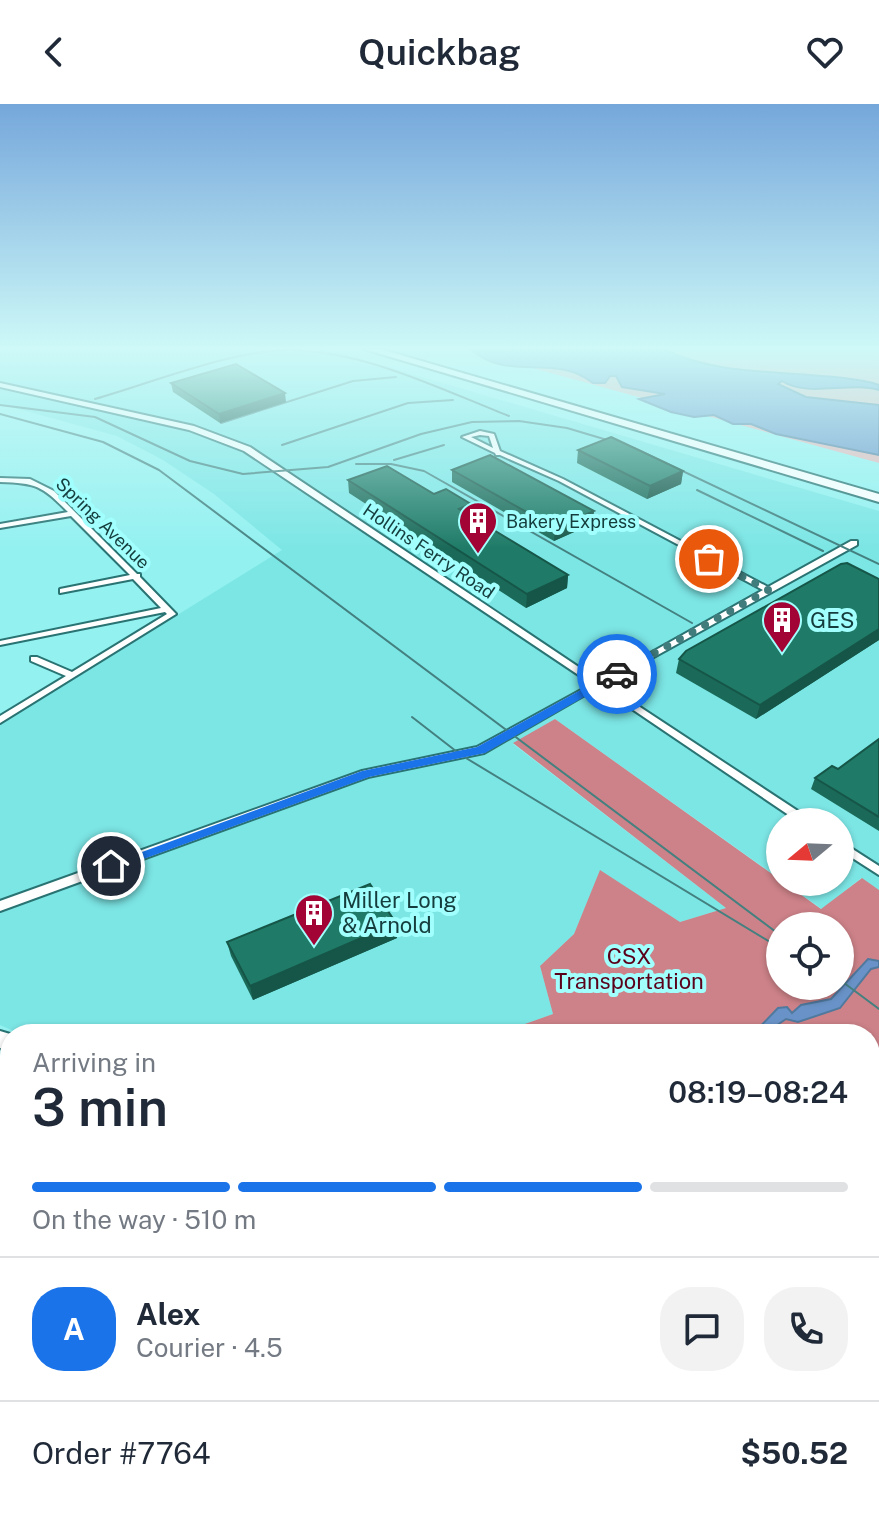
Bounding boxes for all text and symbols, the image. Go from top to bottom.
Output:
icon: back [32,30,76,74]
icon: heart [803,30,847,74]
text: Quickbag [358,31,521,73]
street label: Spring Avenue [52,473,154,573]
street label: Hollins Ferry Road [359,499,499,603]
building icon: Bakery Express [457,500,499,555]
place label: Bakery Express [506,511,636,532]
pin [675,525,743,593]
icon: bag [687,537,731,581]
building icon: GES [761,599,803,654]
place label: GES [810,607,855,633]
courier [577,634,657,714]
icon: car [595,652,639,696]
north arrow [766,808,854,896]
map controls [766,808,854,1000]
pin [77,832,145,900]
icon: home [89,844,133,888]
place label: Miller Long & Arnold [342,887,457,938]
building icon: Miller Long & Arnold [293,892,335,947]
button: locate [766,912,854,1000]
park label: CSX Transportation [554,943,704,994]
text: Arriving in [32,1047,156,1078]
text: 08:19–08:24 [668,1074,848,1110]
text: 3 min [32,1077,168,1138]
text: On the way · 510 m [32,1204,256,1235]
button: chat [660,1287,744,1371]
button: phone [764,1287,848,1371]
text: Alex [136,1296,200,1332]
text: A [63,1311,85,1347]
text: Courier · 4.5 [136,1332,283,1363]
text: Order #7764 [32,1435,211,1471]
text: $50.52 [741,1435,848,1471]

